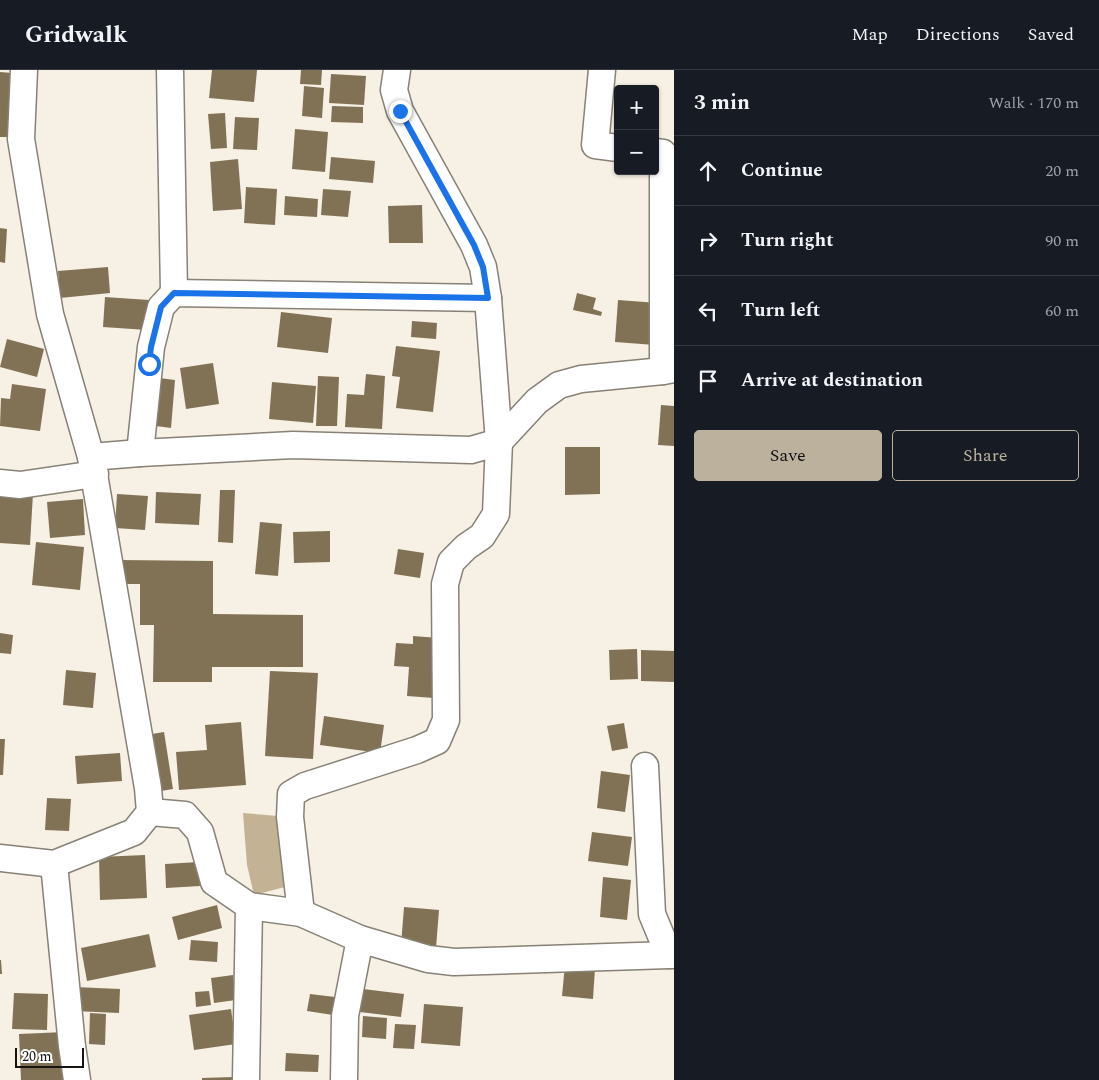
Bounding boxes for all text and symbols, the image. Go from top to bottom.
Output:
text: Gridwalk [25,17,127,53]
text: Map [852,21,888,48]
text: Directions [916,21,1000,48]
text: Saved [1028,21,1074,48]
map controls [614,85,659,175]
button: + [614,85,659,130]
text: 3 min [694,87,750,119]
text: Walk · 170 m [988,91,1079,115]
route end [389,100,412,123]
button: − [614,130,659,175]
text: Continue [741,156,823,185]
icon: ahead [694,157,722,185]
text: 20 m [1045,159,1079,183]
text: Turn right [741,226,834,255]
icon: right [694,227,722,255]
text: 90 m [1045,229,1079,253]
text: Turn left [741,296,820,325]
icon: left [694,297,722,325]
text: 60 m [1045,299,1079,323]
route start [138,353,161,376]
text: Arrive at destination [741,366,923,395]
icon: arrive [694,367,722,395]
button: Save [694,430,882,481]
button: Share [892,430,1079,481]
scale bar [15,1045,84,1068]
text: 20 m [22,1046,52,1067]

